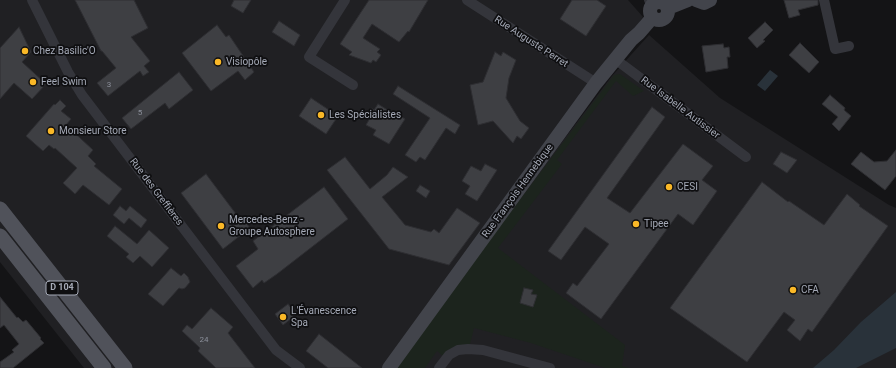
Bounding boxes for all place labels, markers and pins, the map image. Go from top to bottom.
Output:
place label: Chez Basilic'O [33,45,96,57]
marker: Chez Basilic'O [20,46,30,56]
place label: Visiopôle [226,56,267,68]
marker: Visiopôle [213,57,223,67]
place label: Feel Swim [41,76,87,88]
marker: Feel Swim [28,77,38,87]
place label: Les Spécialistes [329,109,401,121]
marker: Les Spécialistes [316,110,326,120]
place label: Monsieur Store [59,125,127,137]
marker: Monsieur Store [46,126,56,136]
place label: CESI [677,181,698,193]
marker: CESI [664,182,674,192]
place label: Mercedes-Benz - Groupe Autosphere [229,214,315,238]
place label: Tipee [644,218,669,230]
marker: Tipee [631,219,641,229]
marker: Mercedes-Benz - Groupe Autosphere [216,221,226,231]
place label: CFA [801,284,819,296]
marker: CFA [788,285,798,295]
place label: L'Évanescence Spa [291,305,356,328]
marker: L'Évanescence Spa [278,312,288,322]

